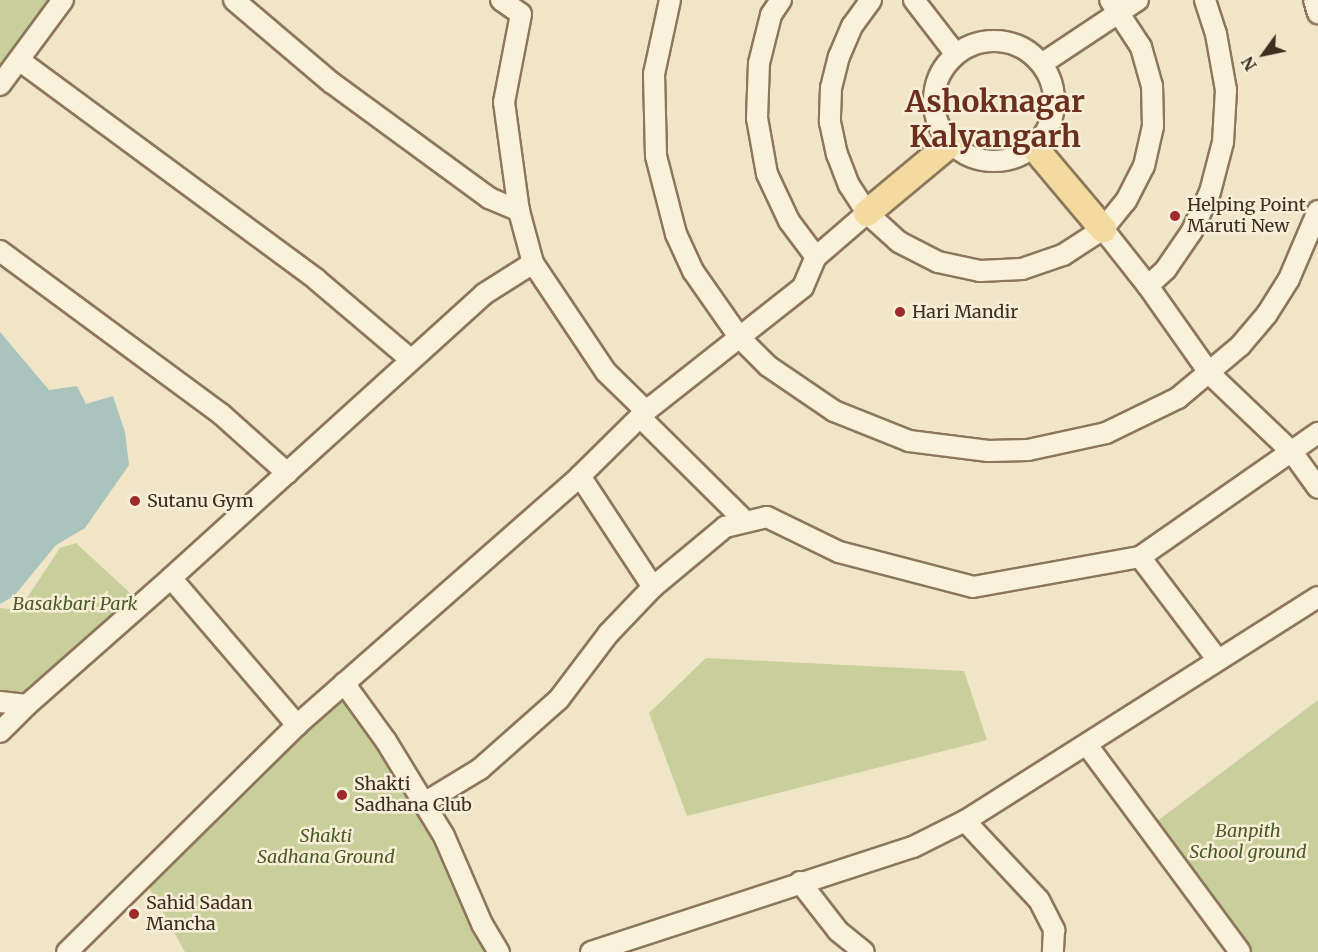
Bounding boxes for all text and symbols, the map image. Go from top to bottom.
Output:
north arrow [1234,24,1294,84]
text: N [1237,53,1261,75]
district label: Ashoknagar Kalyangarh [905,83,1085,154]
place label: Helping Point Maruti New [1187,195,1306,238]
marker: Helping Point Maruti New [1168,209,1182,223]
place label: Hari Mandir [912,301,1018,323]
marker: Hari Mandir [893,305,907,319]
place label: Sutanu Gym [147,490,254,512]
marker: Sutanu Gym [128,494,142,508]
park label: Basakbari Park [13,593,137,615]
place label: Shakti Sadhana Club [354,774,472,816]
marker: Shakti Sadhana Club [335,788,349,802]
park label: Banpith School ground [1190,821,1306,864]
park label: Shakti Sadhana Ground [257,826,395,868]
place label: Sahid Sadan Mancha [146,893,253,936]
marker: Sahid Sadan Mancha [127,907,141,921]

